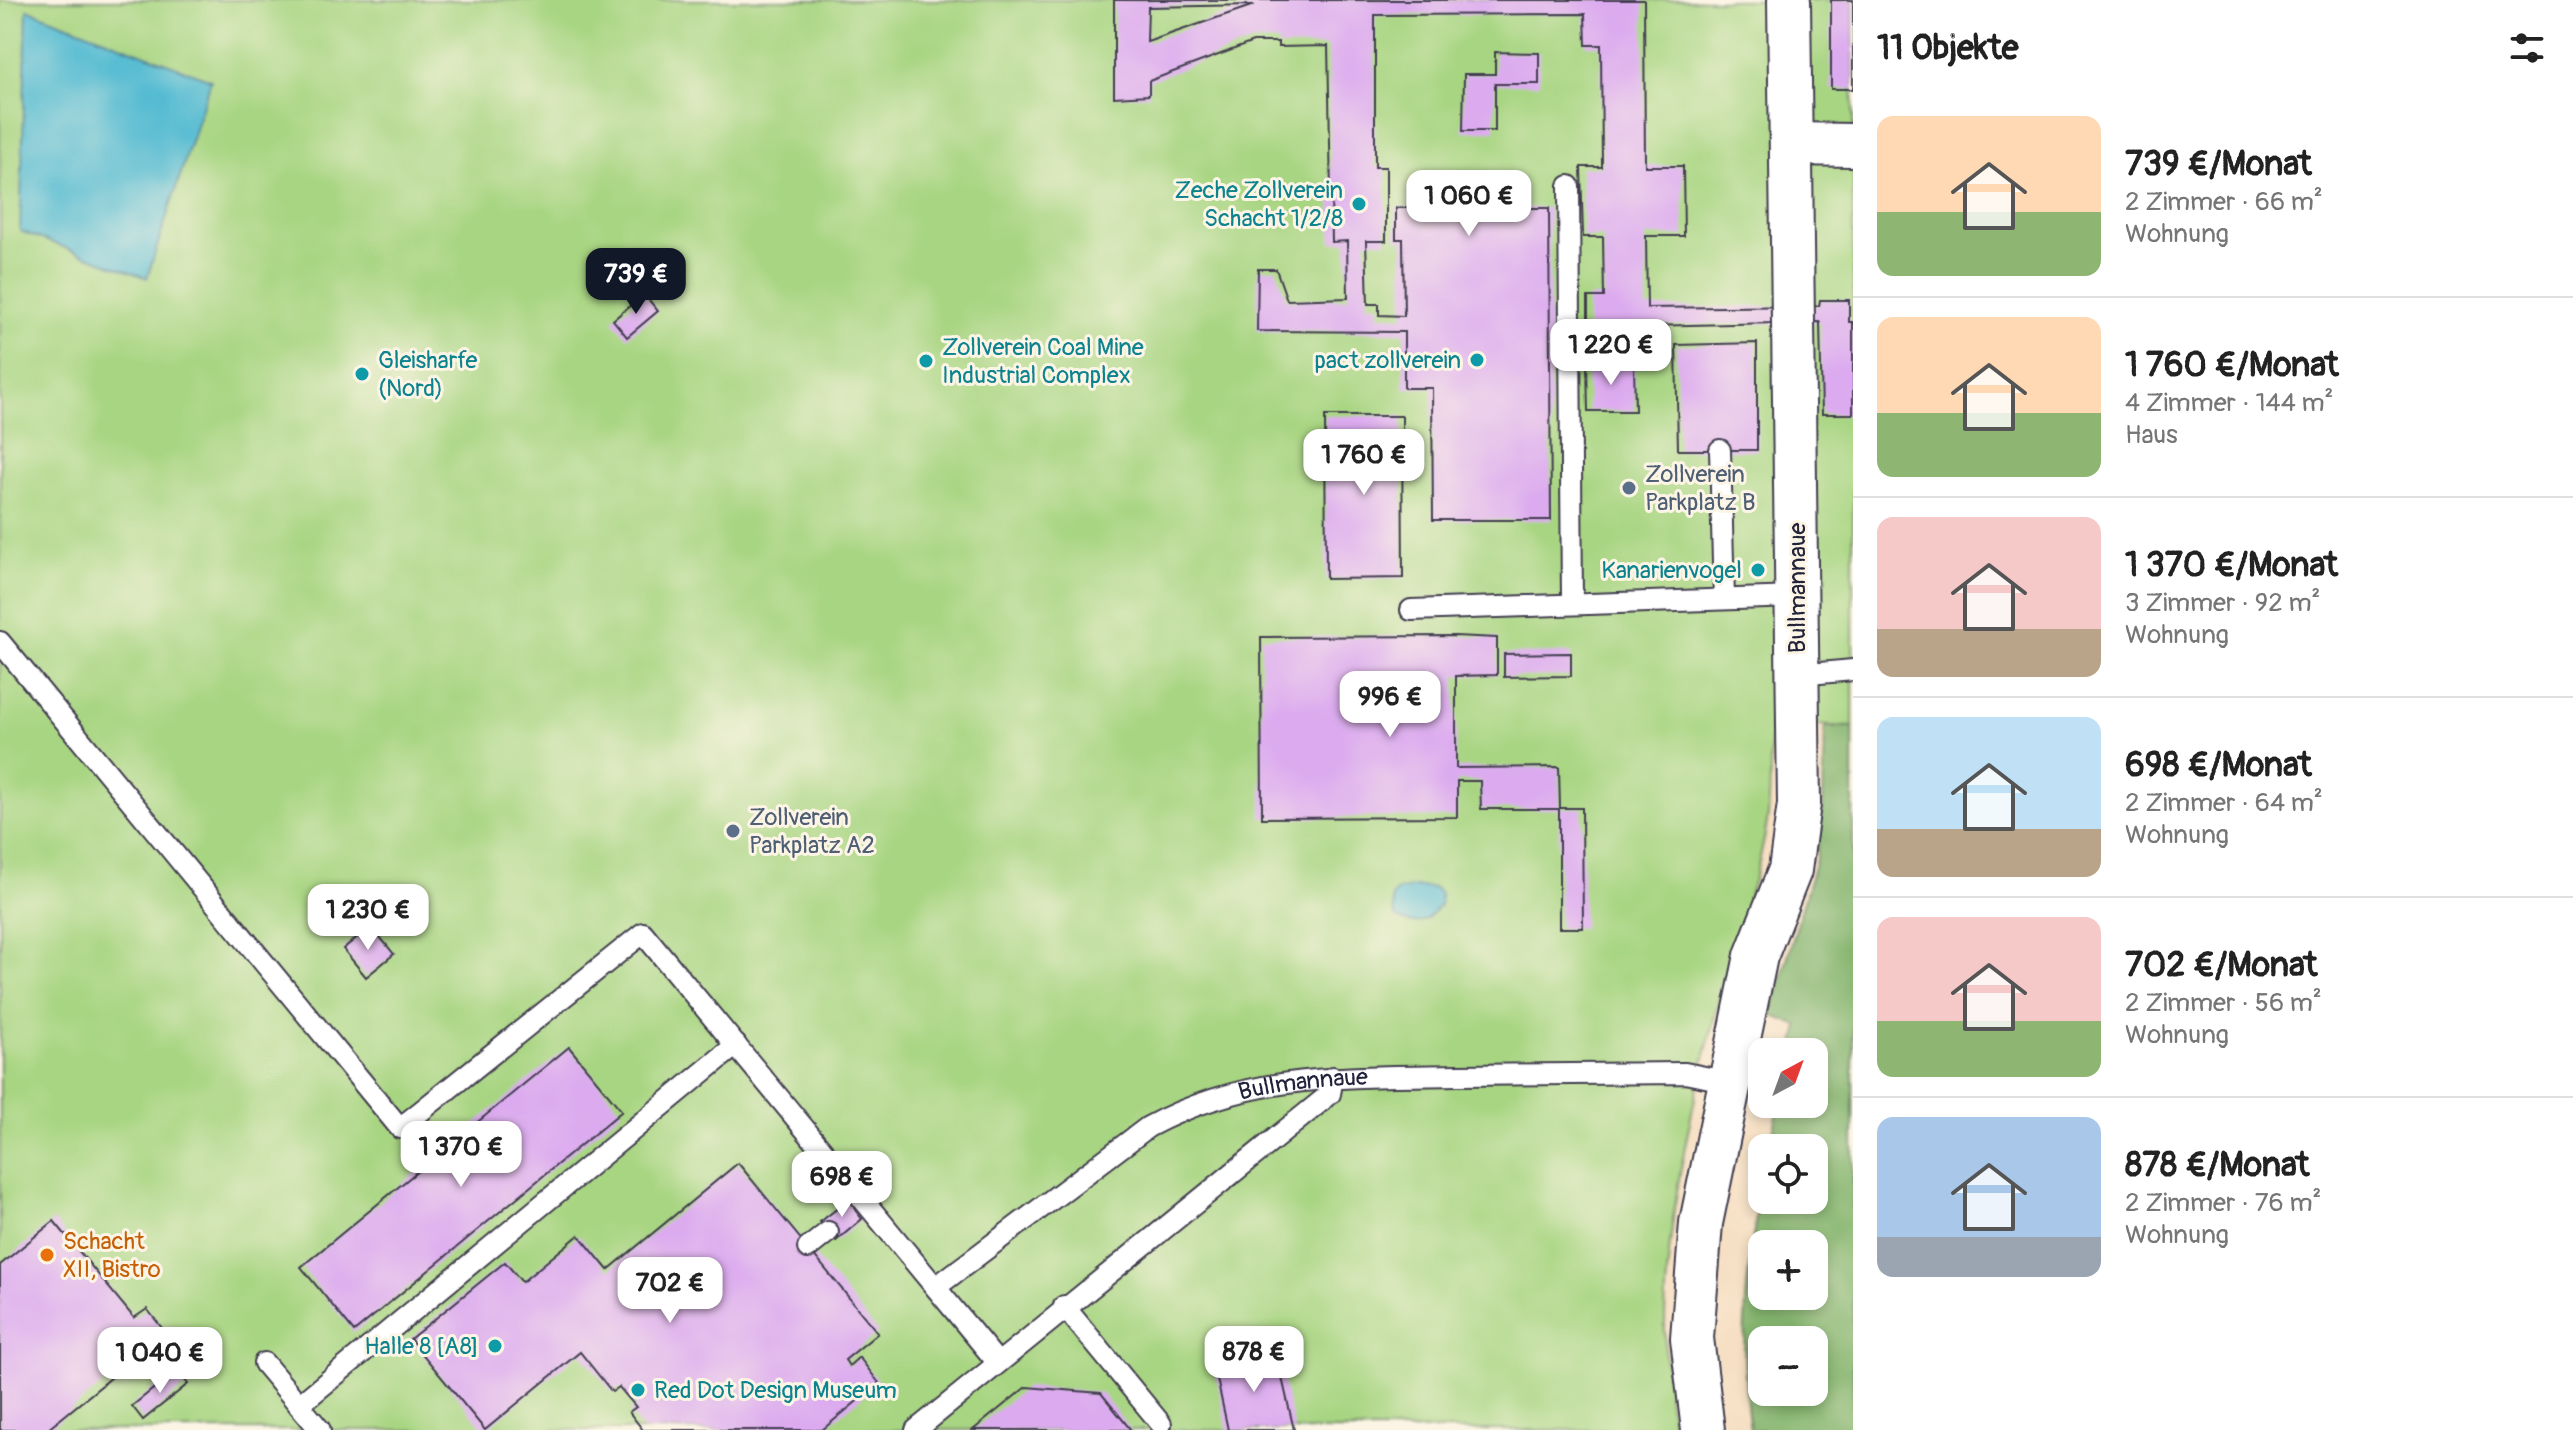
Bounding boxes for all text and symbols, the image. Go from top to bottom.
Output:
icon: filters [2505,26,2549,70]
text: 11 Objekte [1877,27,2018,70]
text: 739 €/Monat [2125,143,2312,186]
icon: home [1941,148,2037,244]
pin: 1 060 € [1395,170,1543,238]
place label: Zeche Zollverein Schacht 1/2/8 [1174,176,1343,233]
text: 1 060 € [1424,180,1514,212]
text: 2 Zimmer · 66 m² [2125,186,2323,218]
marker: Zeche Zollverein Schacht 1/2/8 [1350,195,1368,213]
text: Wohnung [2125,218,2229,250]
pin: 739 € [580,248,692,316]
text: 739 € [604,258,668,290]
pin: 1 220 € [1537,319,1685,387]
text: 1 220 € [1568,329,1654,361]
place label: Zollverein Coal Mine Industrial Complex [942,333,1144,390]
text: 1 760 €/Monat [2125,344,2339,387]
place label: Gleisharfe (Nord) [378,346,478,403]
place label: pact zollverein [1314,346,1461,375]
icon: home [1941,349,2037,445]
marker: pact zollverein [1468,351,1486,369]
marker: Zollverein Coal Mine Industrial Complex [917,352,935,370]
marker: Gleisharfe (Nord) [353,365,371,383]
text: 4 Zimmer · 144 m² [2125,387,2333,419]
text: Haus [2125,419,2178,451]
pin: 1 760 € [1290,429,1438,497]
text: 1 760 € [1321,439,1407,471]
place label: Zollverein Parkplatz B [1645,460,1755,517]
marker: Zollverein Parkplatz B [1620,479,1638,497]
street label: Bullmannaue [1783,523,1812,653]
text: 1 370 €/Monat [2125,544,2338,587]
icon: home [1941,549,2037,645]
place label: Kanarienvogel [1601,556,1742,585]
marker: Kanarienvogel [1749,561,1767,579]
text: 3 Zimmer · 92 m² [2125,587,2320,619]
text: Wohnung [2125,619,2229,651]
pin: 996 € [1334,671,1446,739]
text: 996 € [1358,681,1422,713]
text: 698 €/Monat [2125,744,2312,787]
icon: home [1941,749,2037,845]
text: 2 Zimmer · 64 m² [2125,787,2323,819]
place label: Zollverein Parkplatz A2 [749,803,875,860]
text: Wohnung [2125,819,2229,851]
marker: Zollverein Parkplatz A2 [724,822,742,840]
pin: 1 230 € [294,884,442,952]
text: 1 230 € [326,894,410,926]
text: 702 €/Monat [2125,944,2317,987]
icon: home [1941,949,2037,1045]
text: 2 Zimmer · 56 m² [2125,987,2322,1019]
text: Wohnung [2125,1019,2229,1051]
north arrow [1748,1038,1828,1118]
map controls [1748,1038,1828,1406]
street label: Bullmannaue [1235,1063,1369,1107]
pin: 1 370 € [387,1121,535,1189]
text: 1 370 € [419,1131,503,1163]
button: locate [1748,1134,1828,1214]
text: 878 €/Monat [2125,1144,2309,1187]
icon: home [1941,1149,2037,1245]
pin: 698 € [786,1151,898,1219]
text: 698 € [810,1161,874,1193]
text: 2 Zimmer · 76 m² [2125,1187,2321,1219]
text: Wohnung [2125,1219,2229,1251]
place label: Schacht XII, Bistro [63,1227,161,1284]
button: + [1748,1230,1828,1310]
marker: Schacht XII, Bistro [38,1246,56,1264]
pin: 702 € [614,1257,726,1325]
text: 702 € [636,1267,704,1299]
pin: 878 € [1198,1326,1310,1394]
button: − [1748,1326,1828,1406]
pin: 1 040 € [86,1327,234,1395]
place label: Halle 8 [A8] [364,1332,479,1361]
text: 878 € [1223,1336,1285,1368]
text: 1 040 € [115,1337,205,1369]
marker: Halle 8 [A8] [486,1337,504,1355]
place label: Red Dot Design Museum [654,1376,897,1405]
marker: Red Dot Design Museum [629,1381,647,1399]

